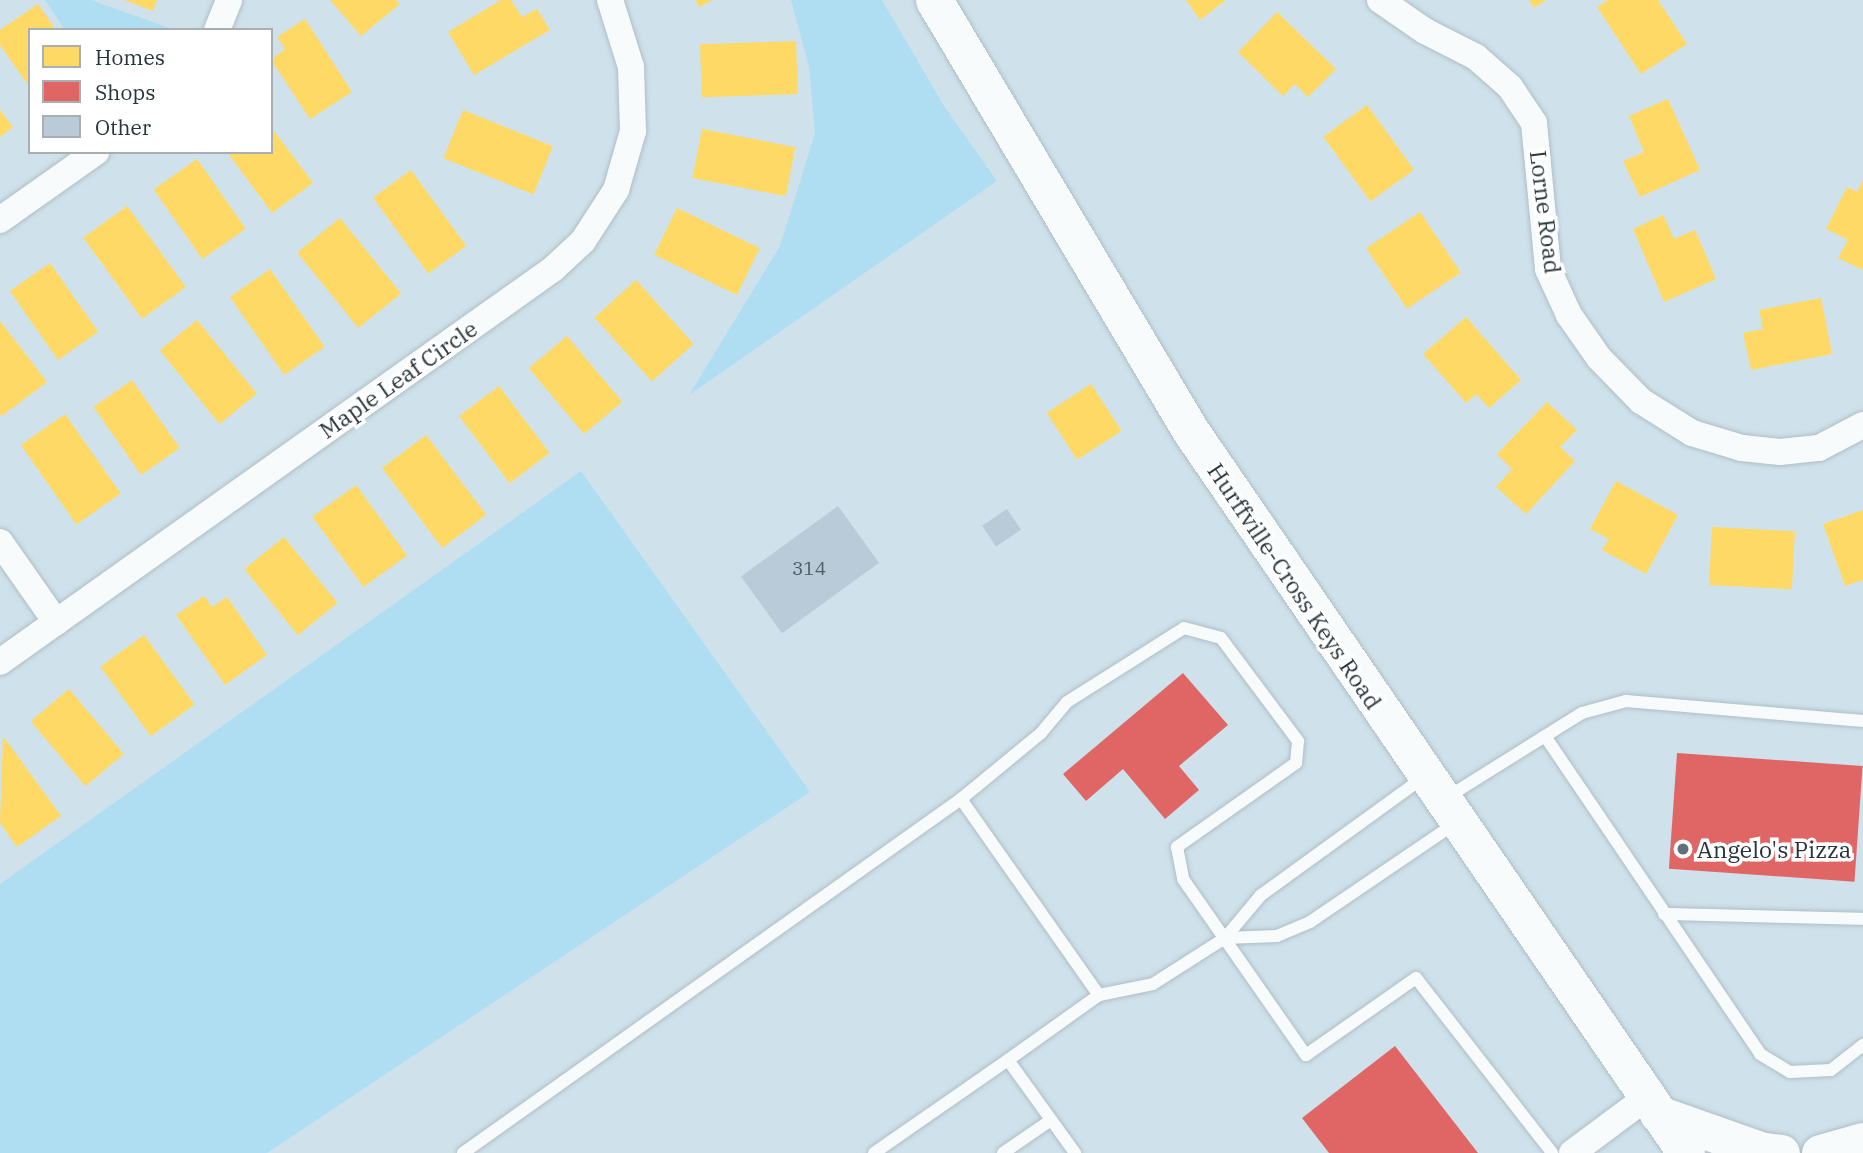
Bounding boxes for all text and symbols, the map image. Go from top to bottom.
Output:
legend [28,28,273,154]
text: Homes [95,43,165,71]
text: Shops [95,78,155,106]
text: Other [95,113,151,141]
street label: Lorne Road [1525,149,1567,275]
street label: Maple Leaf Circle [314,314,482,444]
street label: Hurffville-Cross Keys Road [1202,458,1388,714]
house number: 314 [792,558,826,580]
place label: Angelo's Pizza [1697,835,1851,863]
marker: Angelo's Pizza [1675,841,1691,857]

